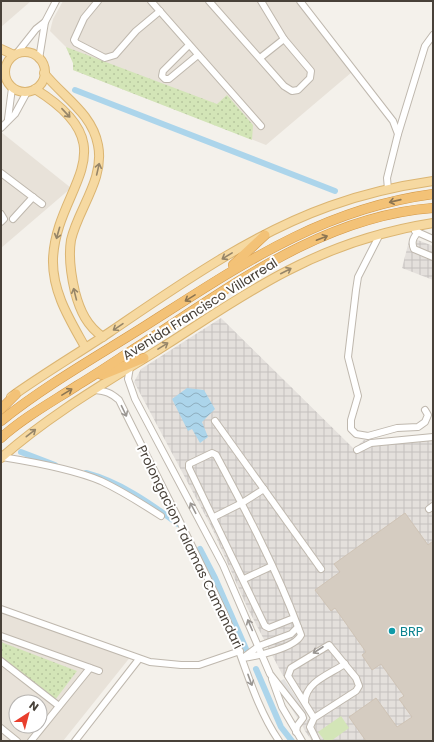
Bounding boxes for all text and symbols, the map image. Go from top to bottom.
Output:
one-way arrow [61,108,70,118]
one-way arrow [94,163,102,176]
one-way arrow [389,198,402,206]
one-way arrow [54,226,61,239]
one-way arrow [315,233,327,241]
street label: Avenida Francisco Villarreal [119,253,281,365]
one-way arrow [221,253,233,261]
one-way arrow [280,267,292,274]
one-way arrow [71,287,79,300]
one-way arrow [184,294,196,302]
one-way arrow [113,323,124,331]
one-way arrow [157,342,169,350]
one-way arrow [61,388,72,396]
one-way arrow [121,404,128,416]
one-way arrow [26,429,37,438]
street label: Prolongacion Talamas Camandari [132,442,248,652]
one-way arrow [188,502,196,514]
one-way arrow [246,619,253,631]
place label: BRP [400,622,424,641]
marker: BRP [387,626,397,636]
one-way arrow [313,646,324,654]
one-way arrow [247,674,255,686]
north arrow [8,694,48,734]
text: N [26,697,42,715]

